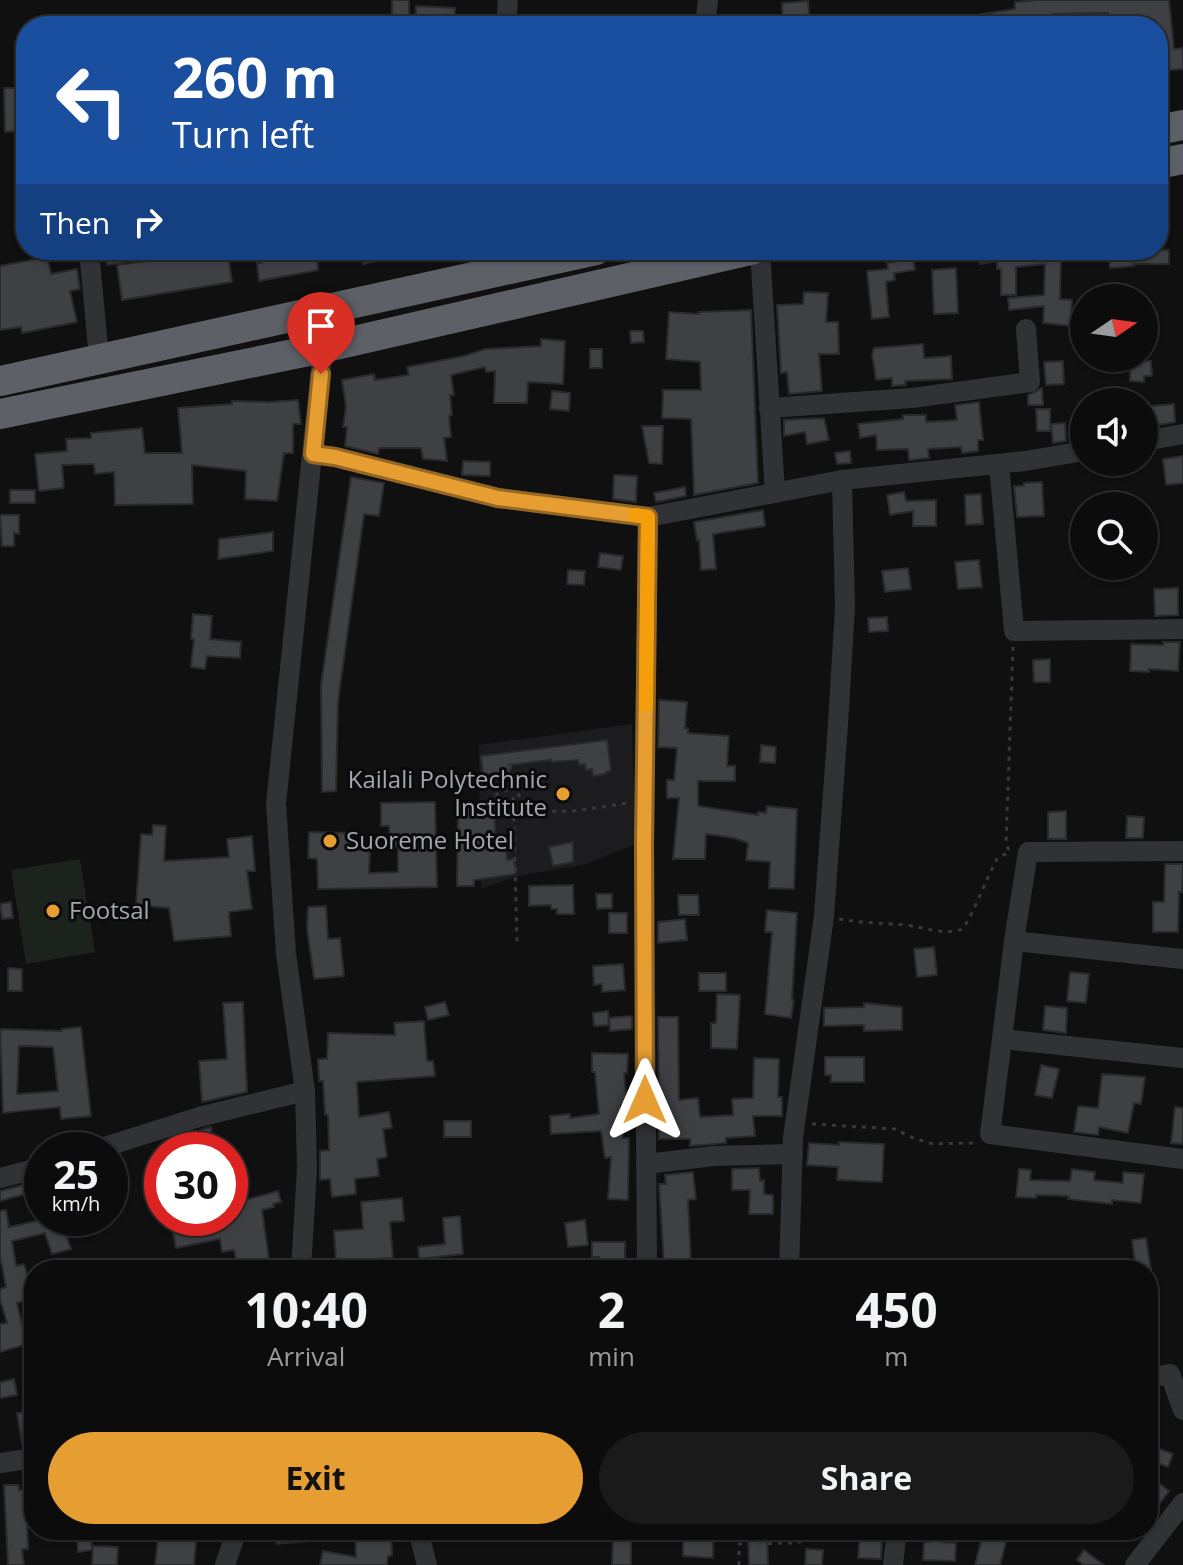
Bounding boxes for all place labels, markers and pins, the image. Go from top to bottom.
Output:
pin [287,292,355,374]
place label: Kailali Polytechnic Institute [348,762,547,823]
marker: Kailali Polytechnic Institute [554,785,572,803]
place label: Suoreme Hotel [346,823,514,856]
marker: Suoreme Hotel [321,832,339,850]
place label: Footsal [69,893,150,926]
marker: Footsal [44,902,62,920]

